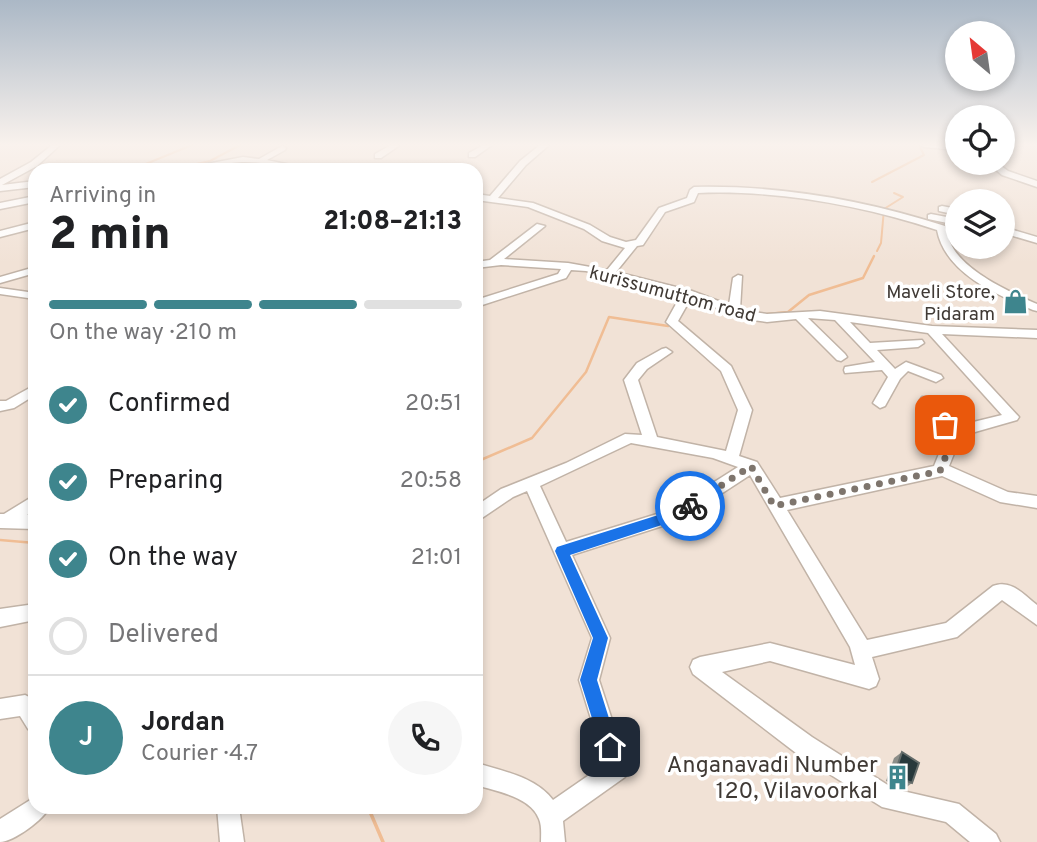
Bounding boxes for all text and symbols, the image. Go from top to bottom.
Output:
north arrow [945,21,1015,91]
map controls [945,21,1015,259]
button: locate [945,105,1015,175]
text: Arriving in [49,182,156,211]
button: layers [945,189,1015,259]
text: 21:08–21:13 [323,206,462,239]
text: 2 min [49,207,171,266]
street label: kurissumuttom road [586,261,759,329]
place label: Maveli Store, Pidaram [886,281,995,327]
shop icon: Maveli Store, Pidaram [1001,288,1029,316]
text: On the way · 210 m [49,319,237,348]
icon: check [49,386,87,424]
text: Confirmed [108,388,231,421]
text: 20:51 [405,390,462,419]
pin [915,395,975,455]
icon: bag [926,406,964,444]
icon: check [49,463,87,501]
text: Preparing [108,465,223,498]
text: 20:58 [400,467,462,496]
courier [655,471,725,541]
icon: bike [671,487,709,525]
icon: check [49,540,87,578]
text: On the way [108,542,238,575]
text: 21:01 [411,544,462,573]
text: Delivered [108,619,219,652]
button: phone [388,701,462,775]
text: Jordan [141,707,225,740]
pin [580,717,640,777]
text: J [79,722,93,755]
icon: home [591,728,629,766]
text: Courier · 4.7 [141,740,258,769]
place label: Anganavadi Number 120, Vilavoorkal [667,752,878,807]
building icon: Anganavadi Number 120, Vilavoorkal [884,763,912,791]

